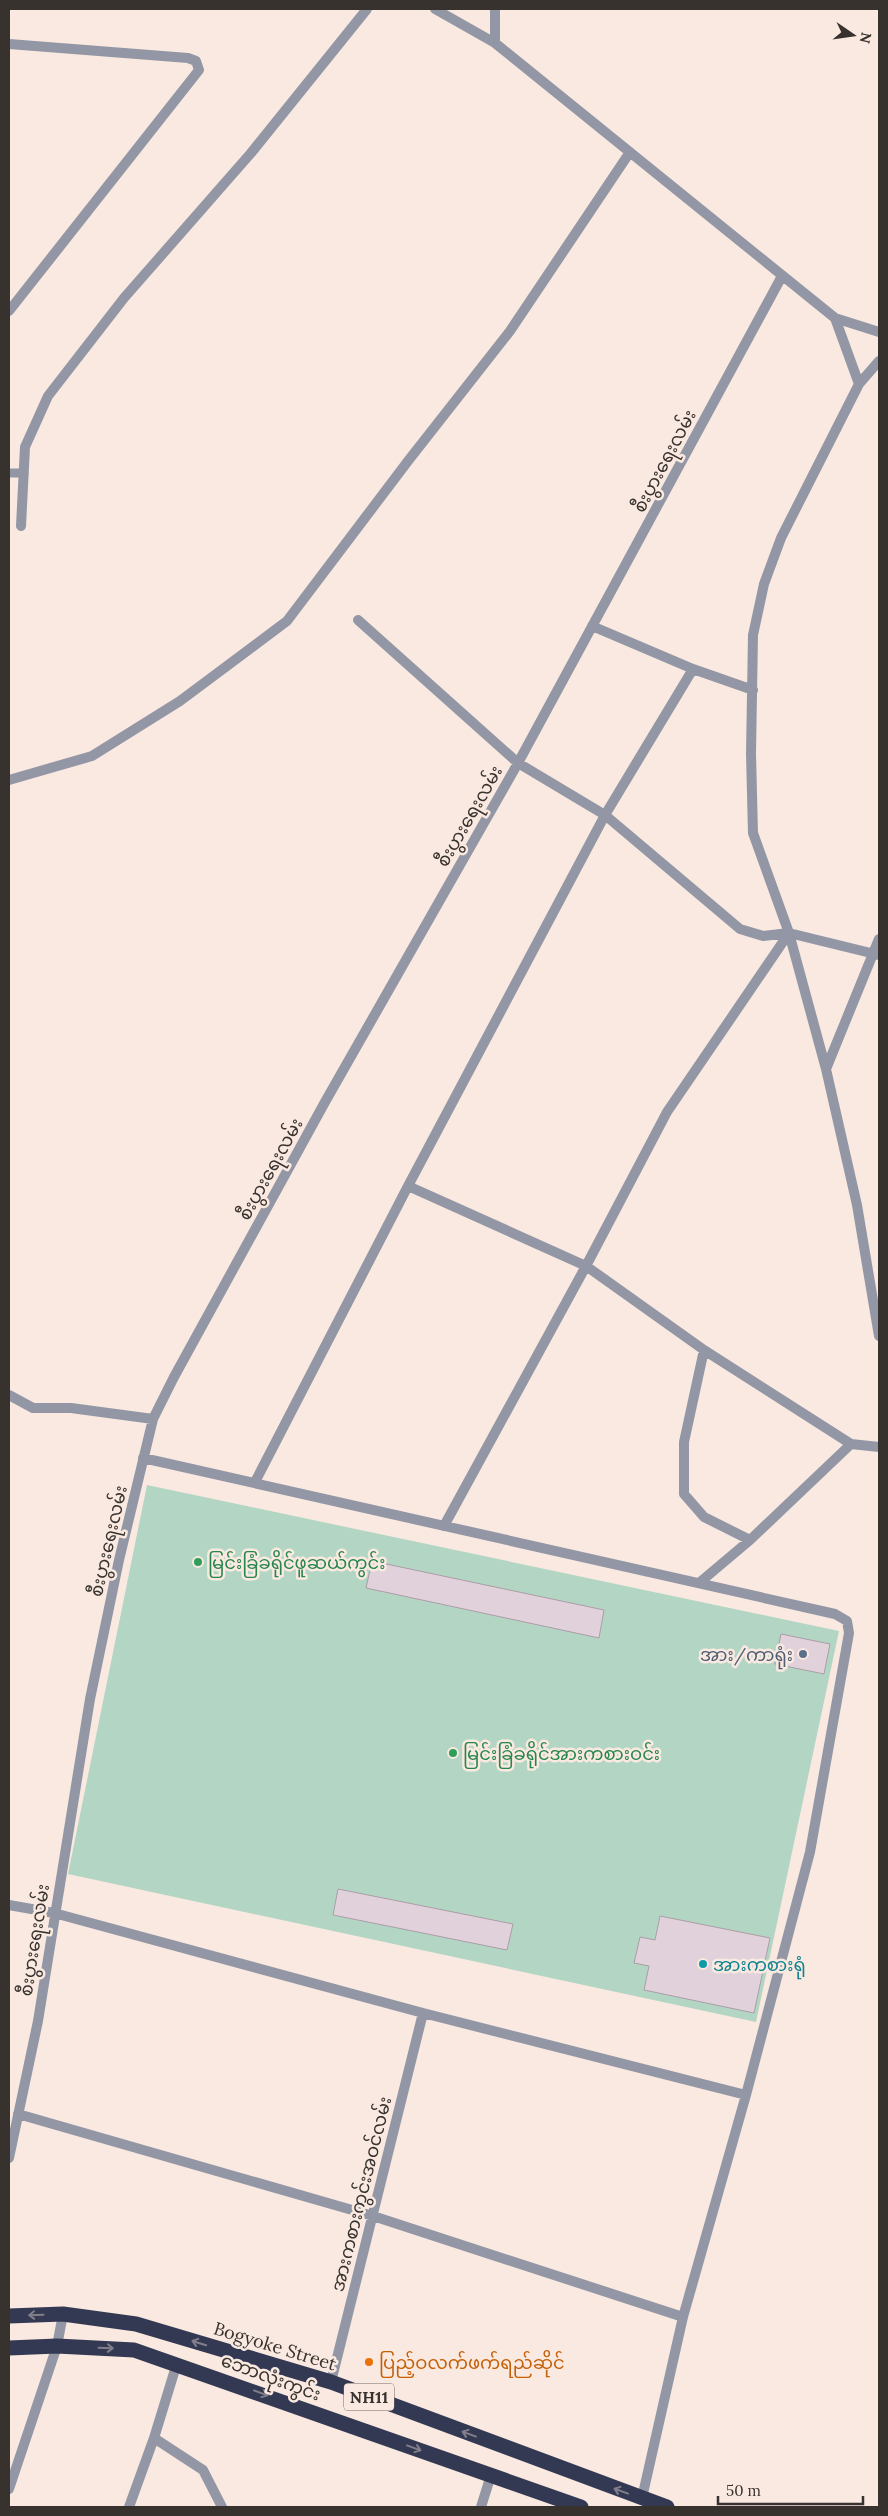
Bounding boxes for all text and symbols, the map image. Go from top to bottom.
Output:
north arrow [828,10,878,60]
text: N [856,31,876,45]
street label: စီးပွားရေးလမ်း [625,405,704,518]
street label: စီးပွားရေးလမ်း [429,760,511,873]
street label: စီးပွားရေးလမ်း [231,1113,311,1226]
street label: စီးပွားရေးလမ်း [82,1483,136,1600]
place label: မြင်းခြံခရိုင်ဖူဆယ်ကွင်း [208,1549,385,1578]
marker: မြင်းခြံခရိုင်ဖူဆယ်ကွင်း [192,1556,204,1568]
place label: အား/ကာရုံး [700,1643,793,1670]
marker: အား/ကာရုံး [797,1648,809,1660]
place label: မြင်းခြံခရိုင်အားကစားဝင်း [463,1740,660,1769]
marker: မြင်းခြံခရိုင်အားကစားဝင်း [447,1747,459,1759]
street label: စီးပွားရေးလမ်း [12,1882,58,1998]
place label: အားကစားရုံ [713,1953,806,1980]
marker: အားကစားရုံ [697,1958,709,1970]
street label: အားကစားကွင်းအဝင်လမ်း [325,2094,400,2295]
one-way arrow [28,2310,44,2319]
street label: Bogyoke Street [211,2316,339,2376]
one-way arrow [192,2337,208,2347]
one-way arrow [97,2344,113,2353]
street label: ဘောလုံးကွင်း [217,2347,324,2409]
place label: ပြည့်ဝလက်ဖက်ရည်ဆိုင် [379,2349,565,2378]
marker: ပြည့်ဝလက်ဖက်ရည်ဆိုင် [363,2356,375,2368]
road number: NH11 [344,2384,394,2410]
one-way arrow [253,2389,268,2398]
one-way arrow [462,2429,477,2438]
one-way arrow [406,2444,421,2453]
scale bar [718,2474,863,2506]
text: 50 m [726,2481,761,2500]
one-way arrow [614,2486,629,2495]

